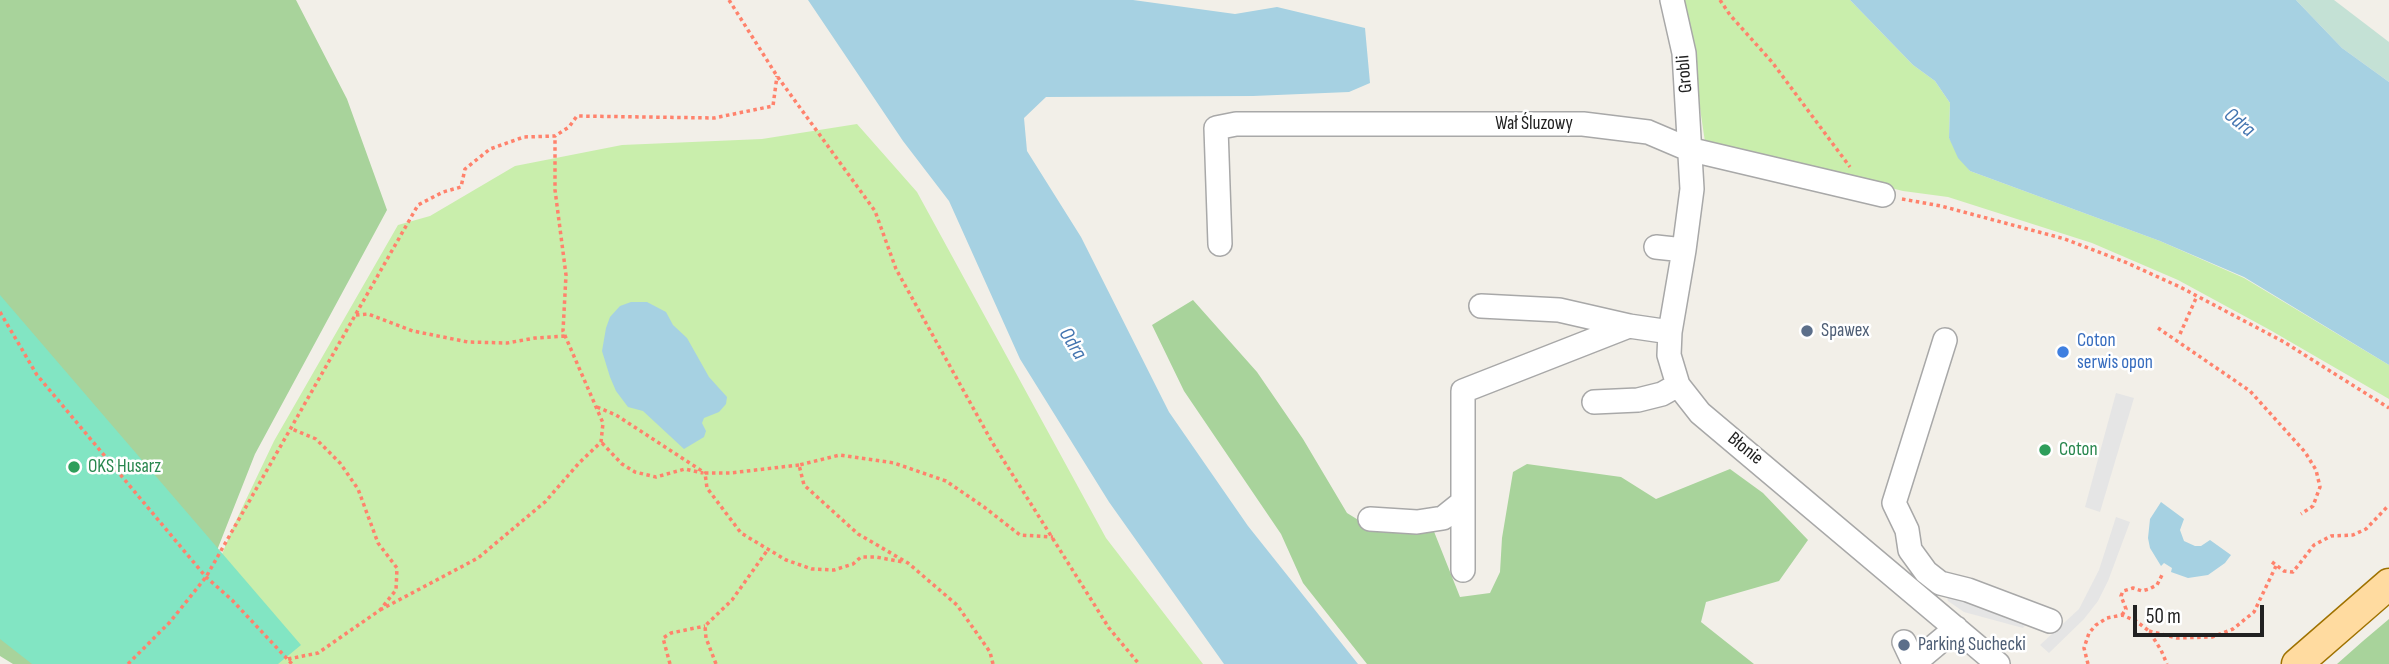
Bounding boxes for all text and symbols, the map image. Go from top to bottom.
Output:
street label: Grobli [1672,54,1698,94]
water label: Odra [2218,103,2260,143]
street label: Wał Śluzowy [1495,113,1573,135]
place label: Spawex [1821,320,1869,342]
water label: Odra [1053,323,1091,365]
marker: Spawex [1799,323,1815,339]
place label: Coton serwis opon [2077,330,2153,374]
marker: Coton serwis opon [2055,344,2071,360]
street label: Błonie [1723,428,1767,470]
place label: Coton [2059,439,2098,461]
marker: Coton [2037,442,2053,458]
place label: OKS Husarz [88,456,161,478]
marker: OKS Husarz [66,459,82,475]
scale bar [2137,590,2268,634]
text: 50 m [2146,604,2181,629]
place label: Parking Suchecki [1918,634,2026,656]
marker: Parking Suchecki [1896,637,1912,653]

